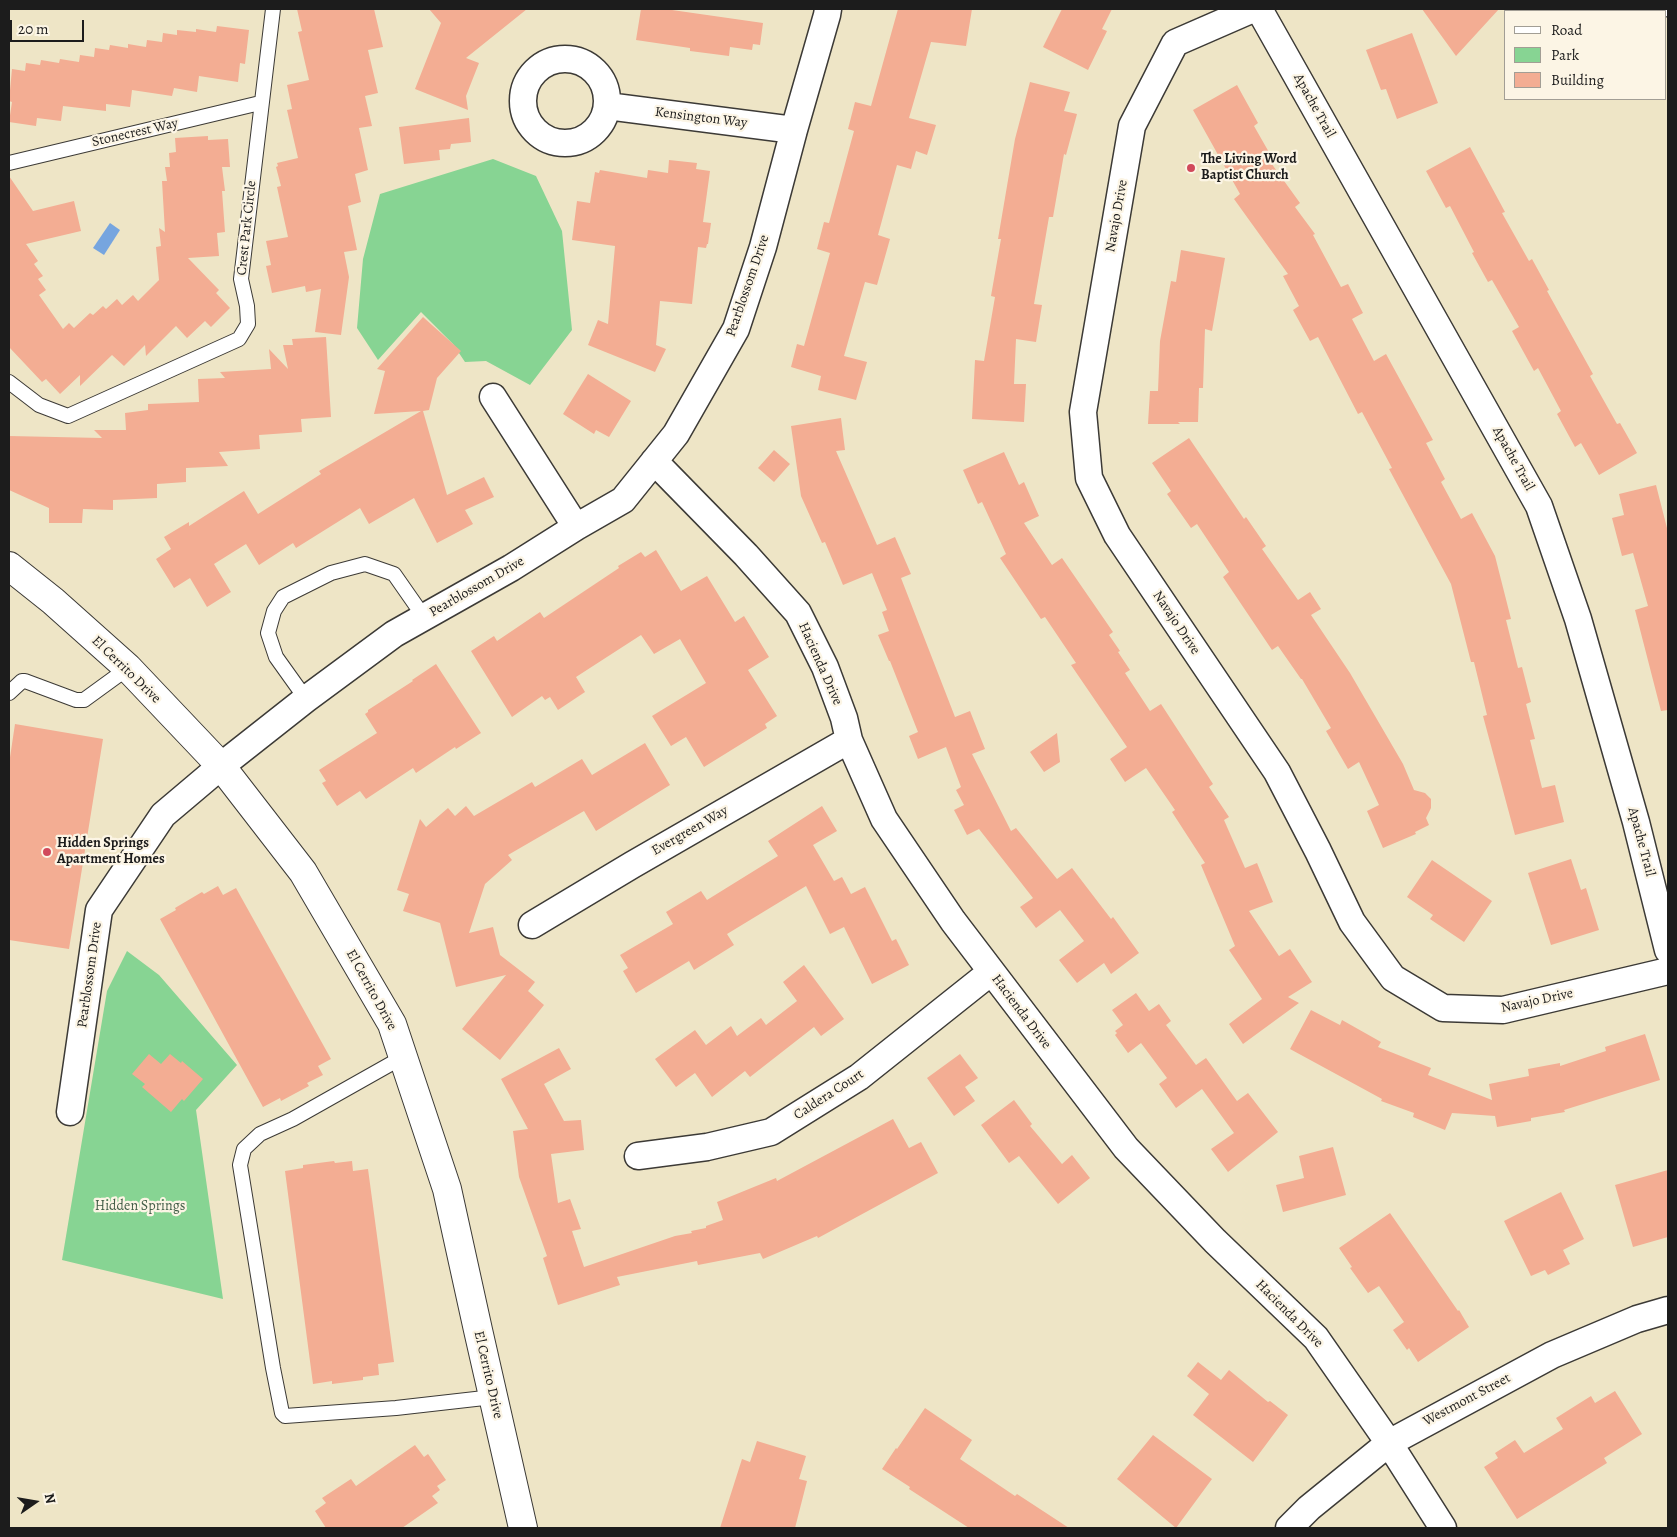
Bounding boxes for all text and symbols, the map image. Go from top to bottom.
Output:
scale bar [12,10,86,42]
legend [1504,10,1667,100]
text: 20 m [18,19,49,39]
text: Road [1551,20,1582,40]
text: Park [1551,45,1579,65]
text: Building [1551,70,1604,90]
street label: Apache Trail [1290,71,1338,141]
street label: Kensington Way [654,104,748,132]
street label: Stonecrest Way [90,115,180,151]
place label: The Living Word Baptist Church [1201,152,1297,184]
marker: The Living Word Baptist Church [1185,162,1197,174]
street label: Navajo Drive [1102,178,1132,254]
street label: Crest Park Circle [234,180,260,276]
street label: Pearblossom Drive [723,233,773,339]
street label: Apache Trail [1489,424,1537,494]
street label: Pearblossom Drive [427,553,527,621]
street label: Navajo Drive [1149,588,1203,658]
street label: Hacienda Drive [794,620,846,708]
street label: El Cerrito Drive [88,633,164,707]
street label: Evergreen Way [649,802,731,860]
street label: Apache Trail [1624,806,1658,878]
place label: Hidden Springs Apartment Homes [57,836,165,869]
marker: Hidden Springs Apartment Homes [41,846,53,858]
street label: Pearblossom Drive [74,921,106,1029]
street label: El Cerrito Drive [342,947,400,1033]
street label: Hacienda Drive [988,971,1054,1053]
street label: Navajo Drive [1499,985,1575,1017]
street label: Caldera Court [791,1066,867,1124]
park label: Hidden Springs [95,1199,185,1215]
street label: Hacienda Drive [1252,1277,1326,1351]
street label: El Cerrito Drive [470,1329,506,1421]
street label: Westmont Street [1420,1370,1514,1430]
north arrow [10,1477,60,1527]
text: N [40,1491,61,1506]

